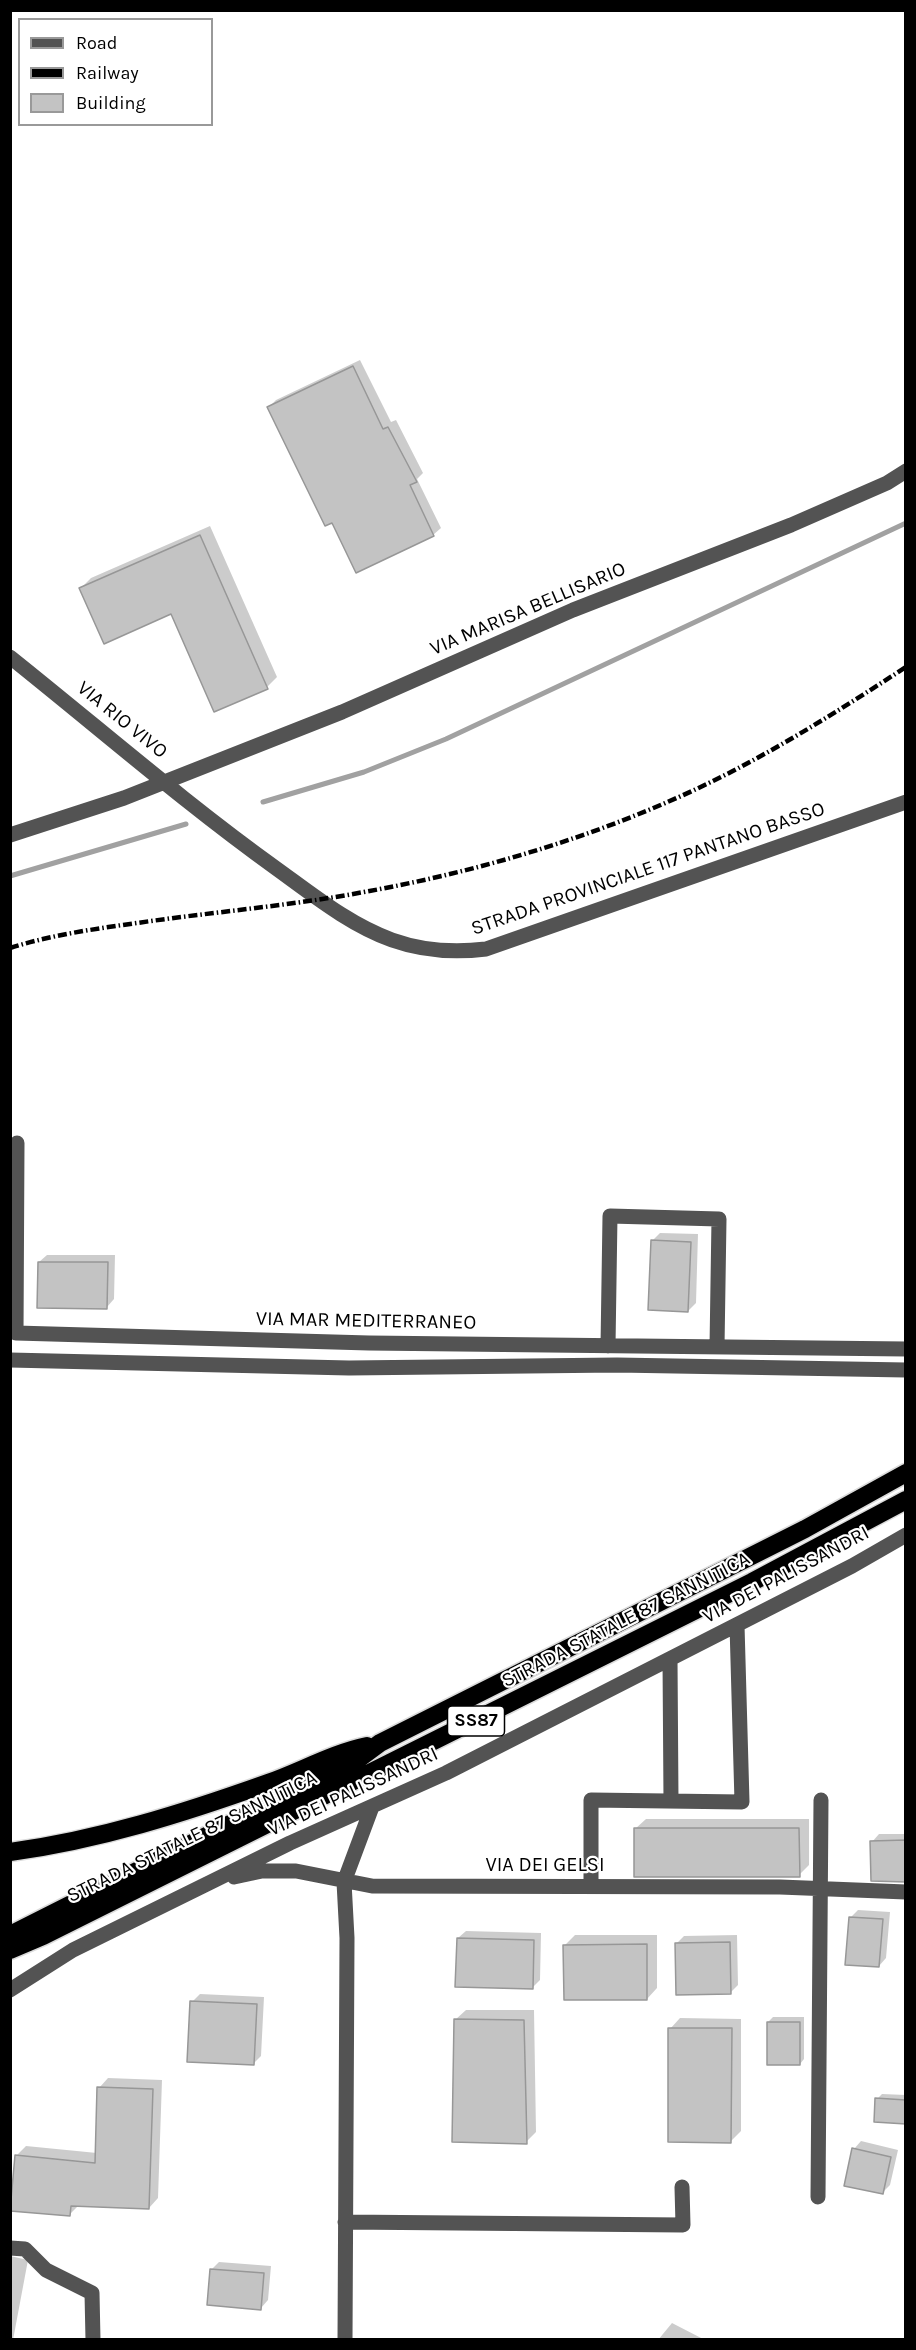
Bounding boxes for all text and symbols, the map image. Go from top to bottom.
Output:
legend [18,18,213,126]
text: Road [76,32,117,54]
text: Railway [76,62,139,84]
text: Building [76,92,146,114]
street label: VIA MARISA BELLISARIO [427,557,629,661]
street label: VIA RIO VIVO [72,676,172,764]
street label: STRADA PROVINCIALE 117 PANTANO BASSO [468,797,828,941]
street label: VIA MAR MEDITERRANEO [256,1307,476,1335]
street label: VIA DEI PALISSANDRI [699,1521,873,1629]
street label: STRADA STATALE 87 SANNITICA [498,1547,754,1693]
road number: SS87 [448,1706,504,1736]
street label: VIA DEI PALISSANDRI [264,1742,442,1842]
street label: STRADA STATALE 87 SANNITICA [63,1766,321,1908]
street label: VIA DEI GELSI [485,1853,605,1877]

